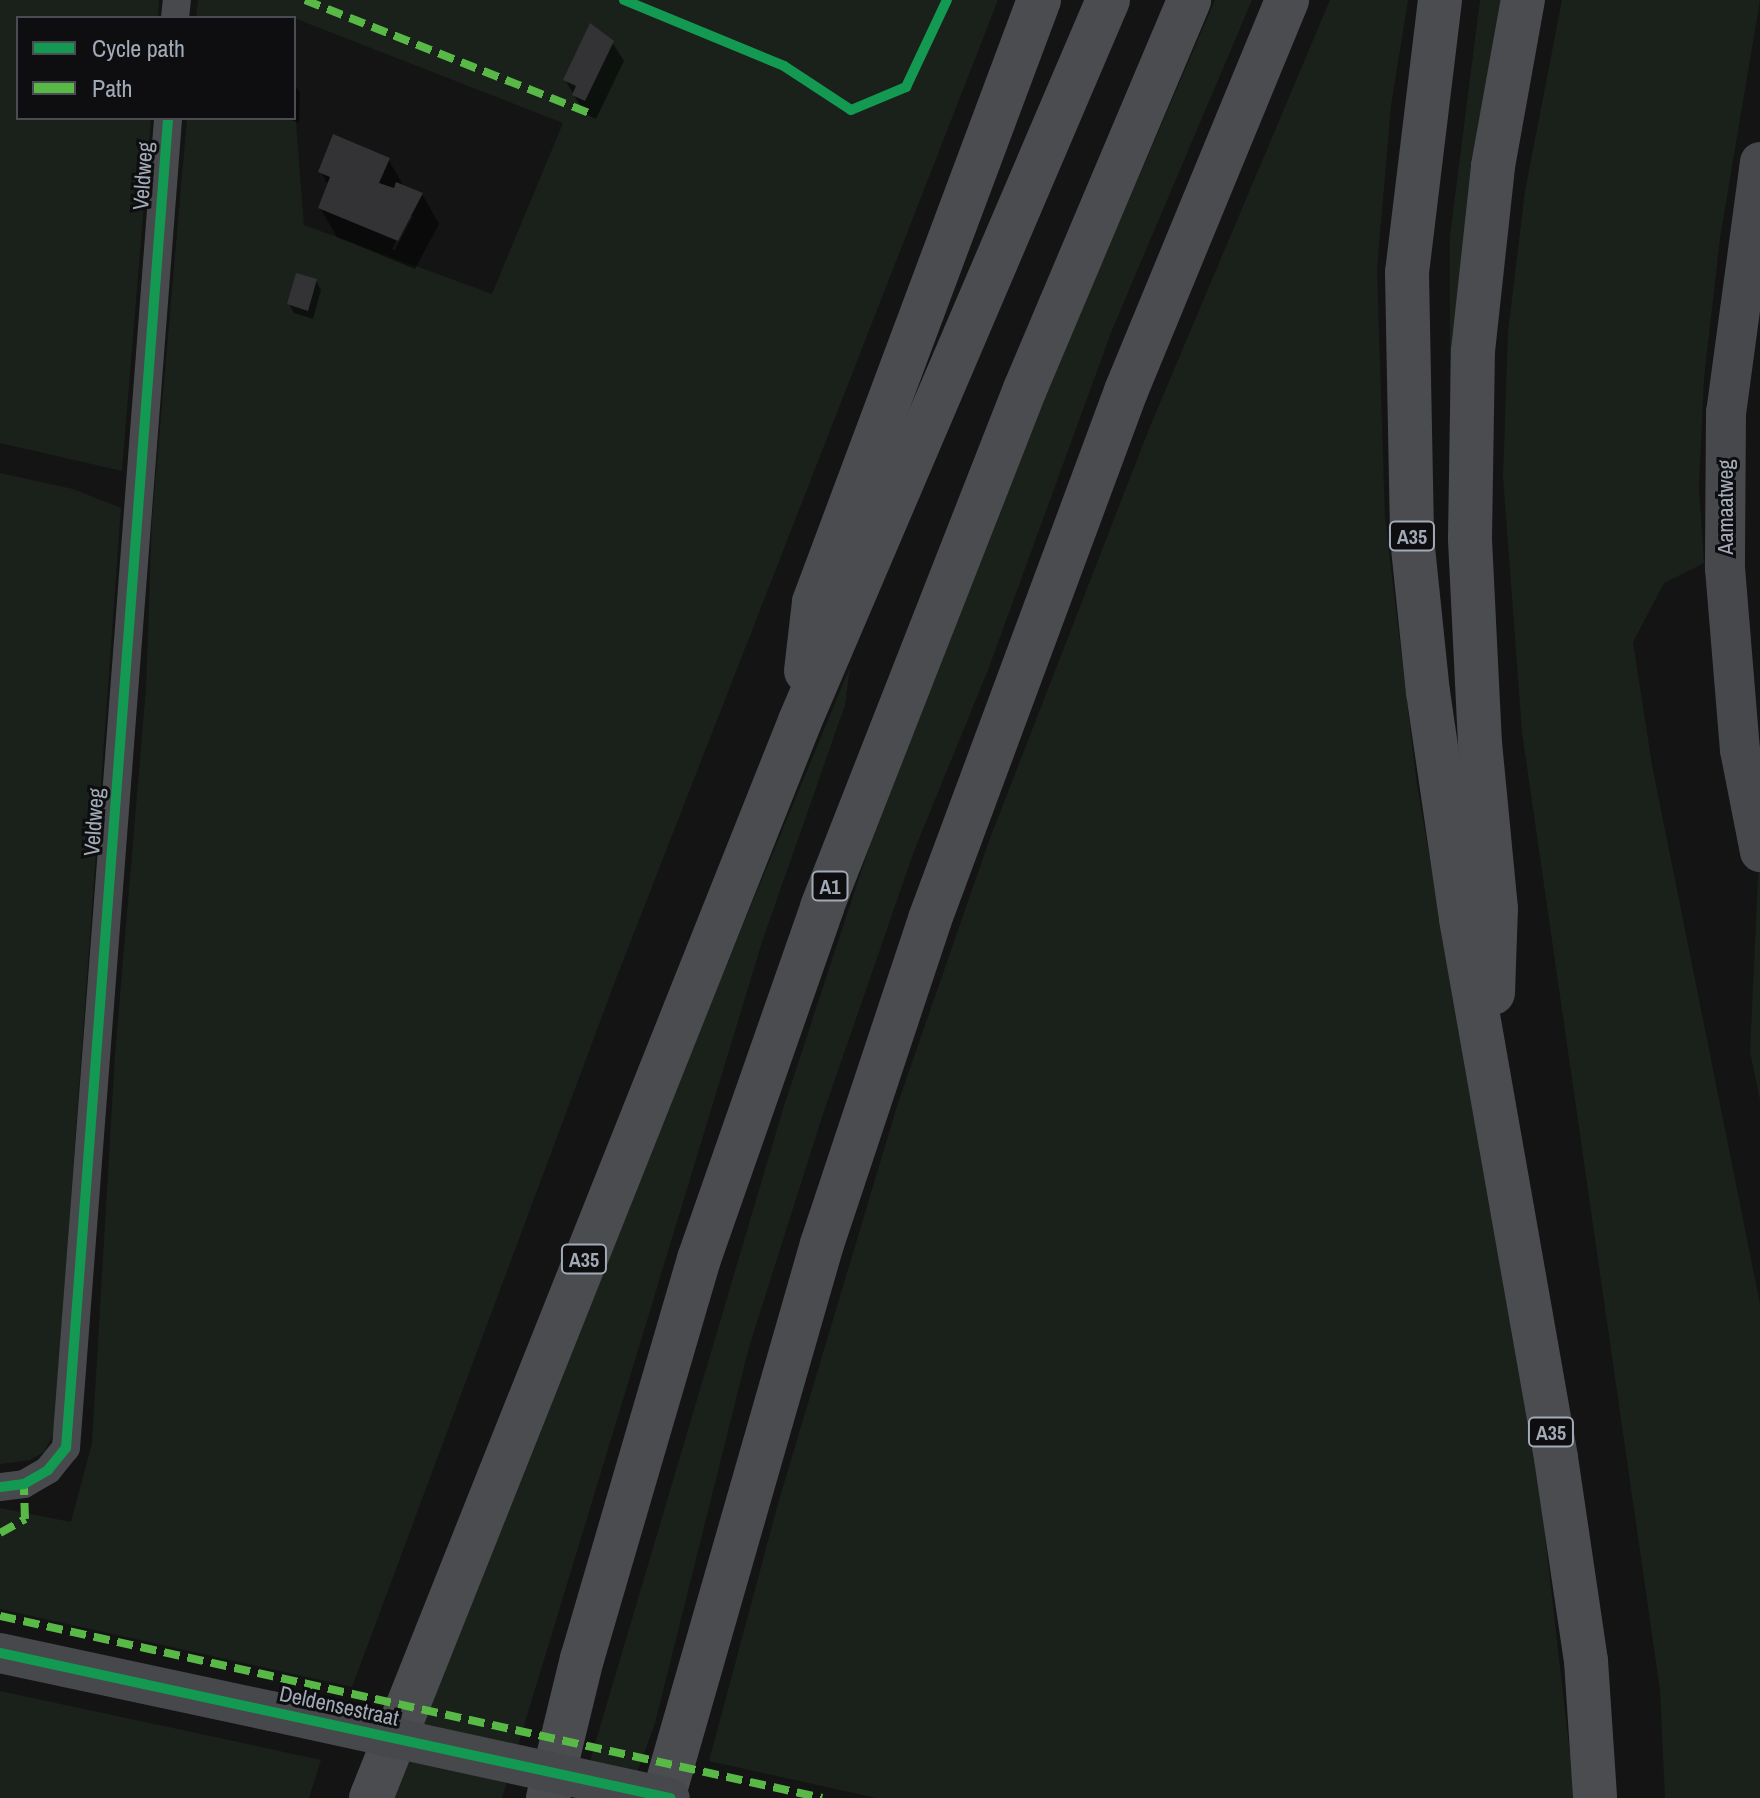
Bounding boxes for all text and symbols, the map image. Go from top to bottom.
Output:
legend [16,16,296,120]
text: Cycle path [92,32,185,64]
text: Path [92,72,133,104]
street label: Veldweg [127,141,159,211]
street label: Aamaatweg [1713,459,1739,555]
road number: A35 [1388,520,1436,552]
street label: Veldweg [78,787,110,857]
road number: A1 [810,870,850,902]
road number: A35 [560,1243,608,1275]
road number: A35 [1527,1416,1575,1448]
street label: Deldensestraat [277,1680,401,1732]

